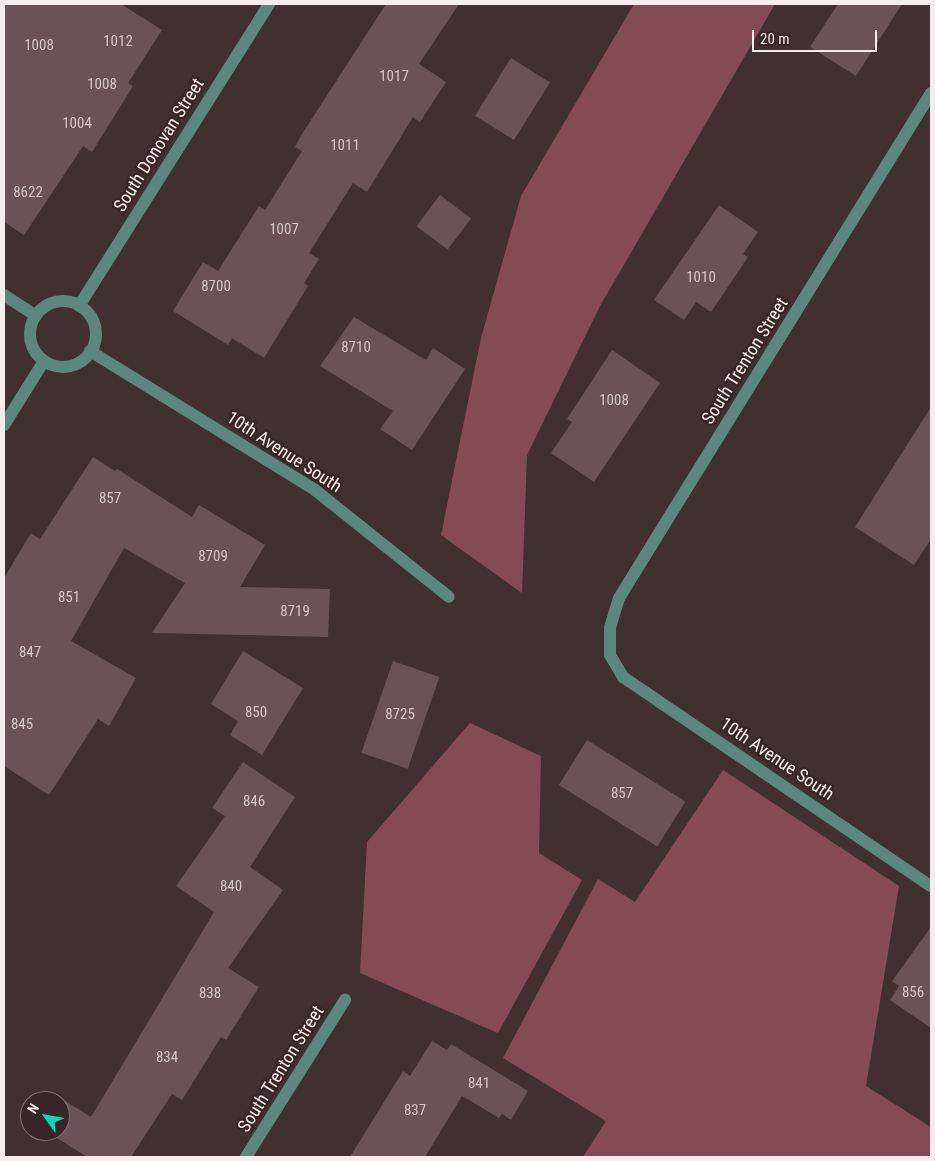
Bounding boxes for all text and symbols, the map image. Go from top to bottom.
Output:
scale bar [755,20,880,52]
text: 20 m [760,30,790,48]
house number: 1012 [103,33,133,51]
house number: 1008 [24,37,54,55]
house number: 1017 [379,68,409,86]
street label: South Donovan Street [109,74,209,216]
house number: 1008 [87,76,117,94]
house number: 1004 [62,115,92,133]
house number: 1011 [330,137,360,155]
house number: 8622 [13,184,43,202]
house number: 1007 [269,221,299,239]
house number: 1010 [686,269,716,287]
house number: 8700 [201,278,231,296]
street label: South Trenton Street [697,294,793,428]
house number: 8710 [341,339,371,357]
house number: 1008 [599,392,629,410]
street label: 10th Avenue South [222,407,346,497]
house number: 857 [99,490,121,508]
house number: 8709 [198,548,228,566]
house number: 851 [58,589,80,607]
house number: 8719 [280,603,310,621]
house number: 847 [19,644,41,662]
house number: 850 [245,704,267,722]
house number: 8725 [385,706,415,724]
street label: 10th Avenue South [716,713,838,805]
house number: 845 [11,716,33,734]
house number: 857 [611,785,633,803]
house number: 846 [243,793,265,811]
house number: 840 [220,878,242,896]
house number: 856 [902,984,924,1002]
house number: 838 [199,985,221,1003]
street label: South Trenton Street [233,1002,329,1136]
house number: 834 [156,1049,178,1067]
house number: 841 [468,1075,490,1093]
north arrow [20,1091,70,1141]
text: N [24,1101,42,1116]
house number: 837 [404,1102,426,1120]

